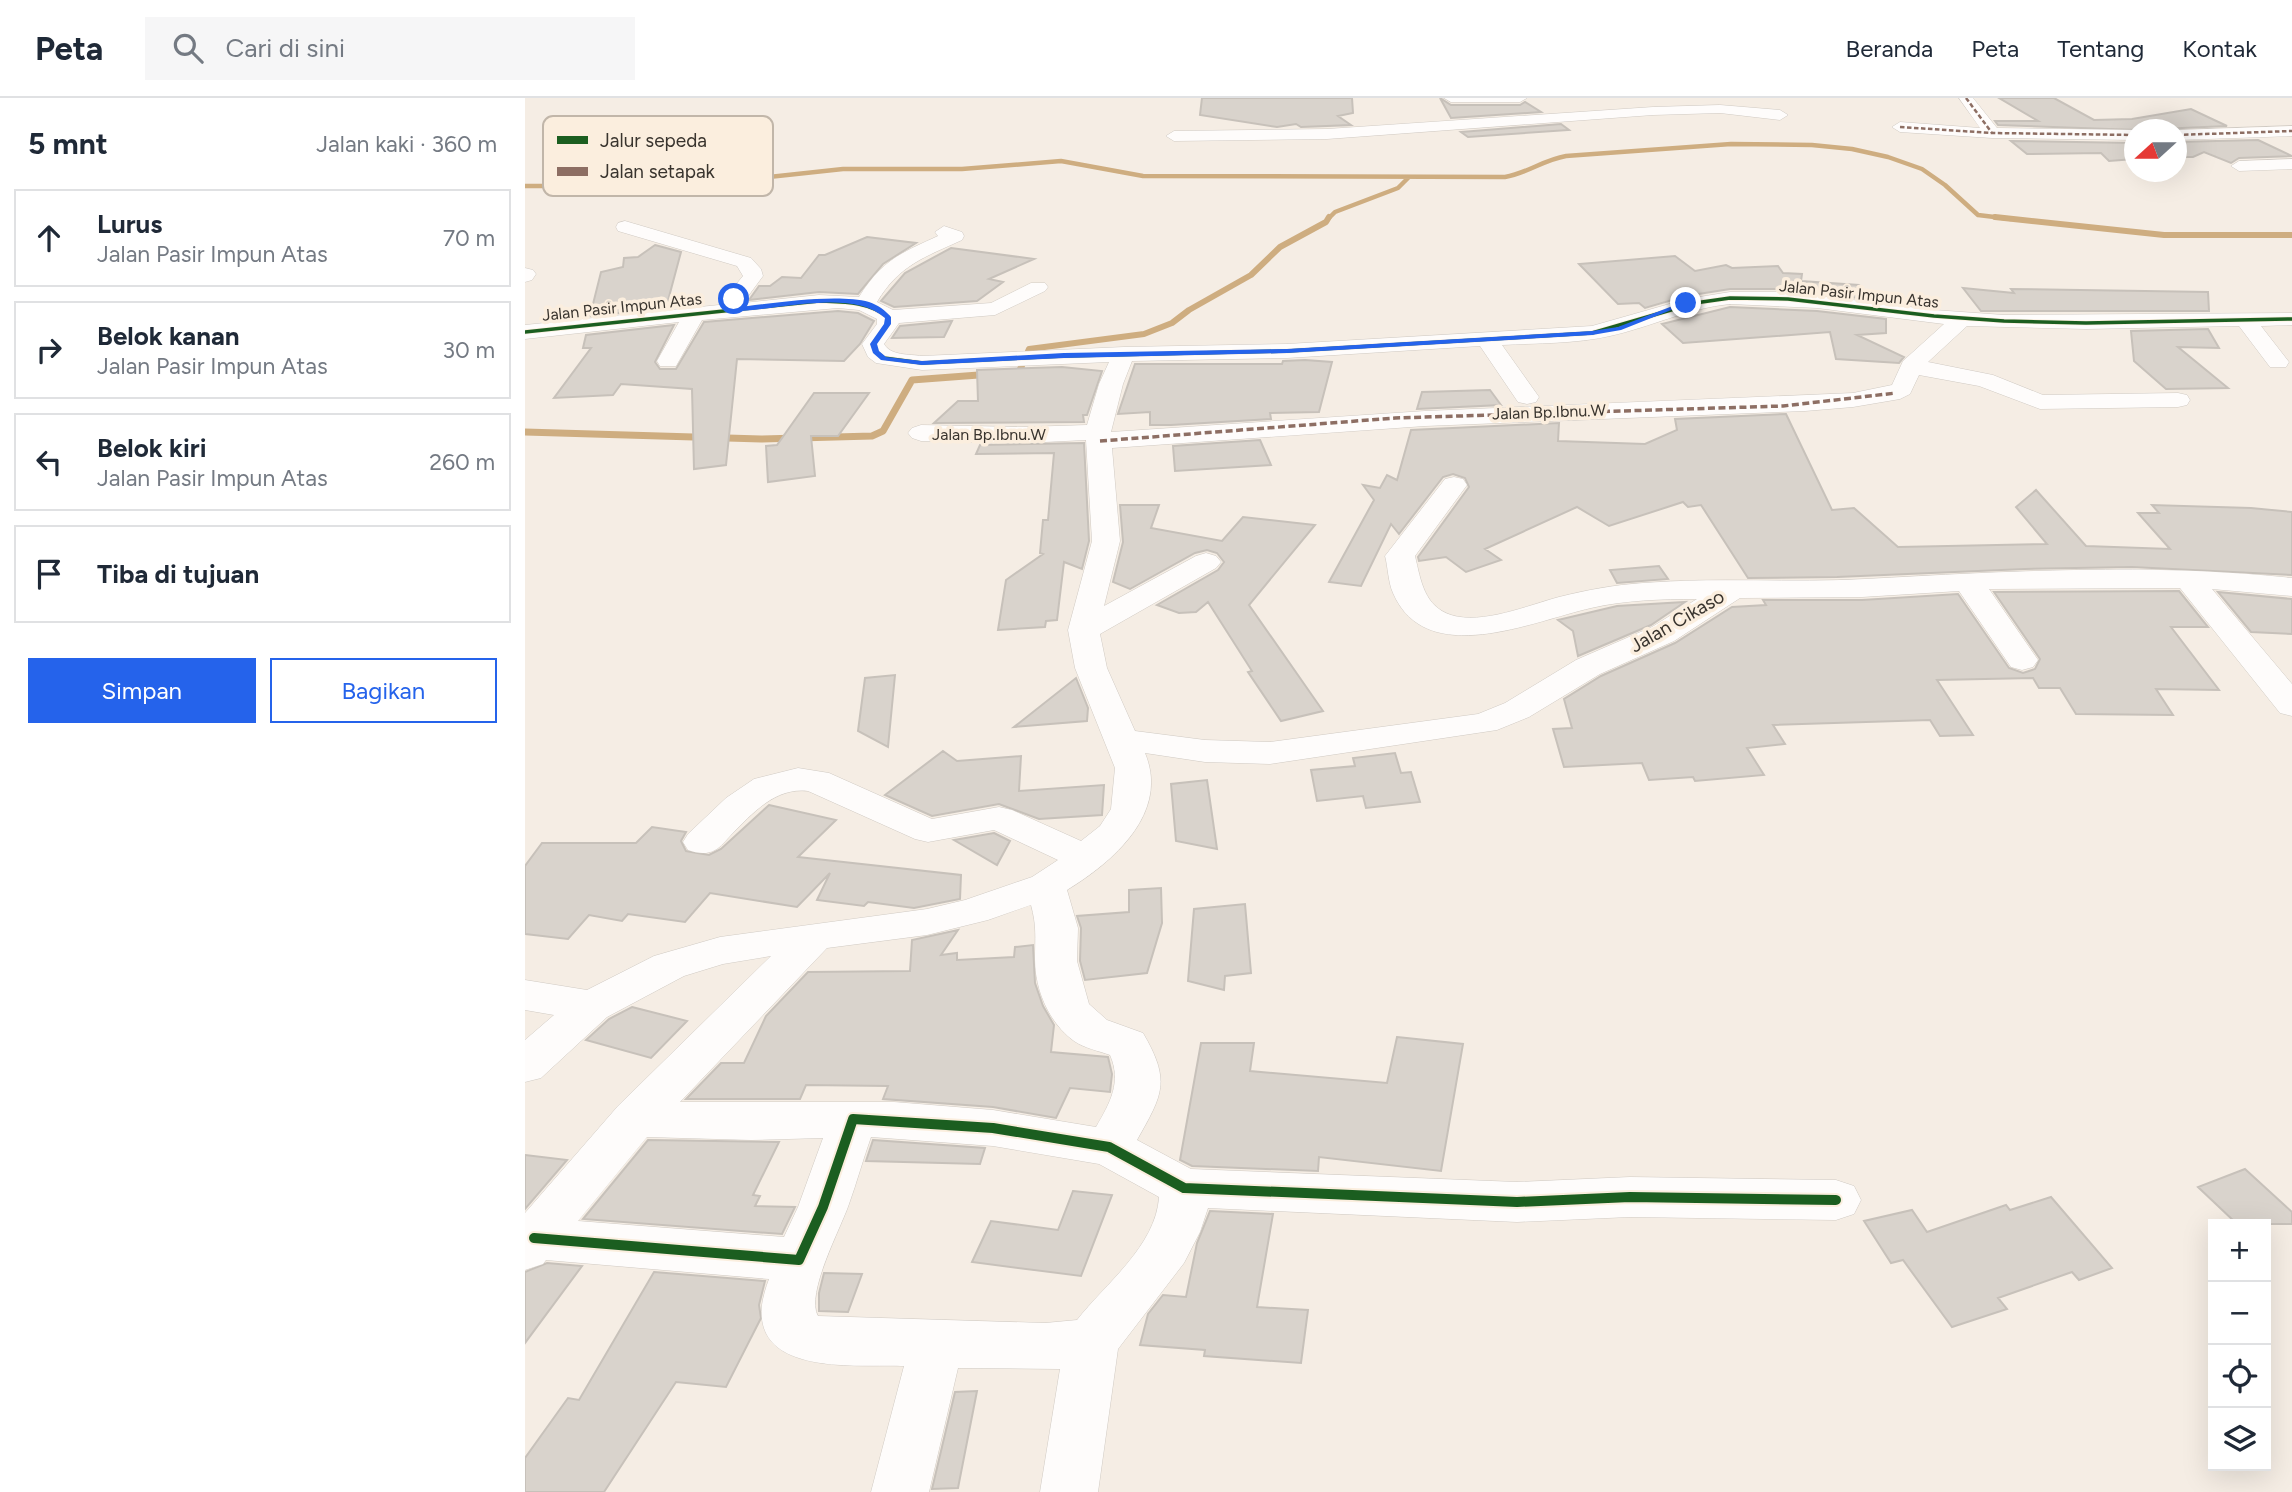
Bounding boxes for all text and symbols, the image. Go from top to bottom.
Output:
search box [145,17,635,80]
text: Peta [35,29,103,68]
icon: search [169,29,207,67]
text: Cari di sini [225,32,345,64]
text: Beranda [1846,34,1933,63]
text: Peta [1971,34,2019,63]
text: Tentang [2057,34,2144,63]
text: Kontak [2182,34,2257,63]
legend [543,116,773,196]
north arrow [2124,119,2187,182]
text: 5 mnt [28,125,108,162]
text: Jalur sepeda [600,129,707,152]
text: Jalan kaki · 360 m [316,130,497,158]
text: Jalan setapak [600,160,716,183]
text: Lurus [97,208,162,240]
icon: ahead [30,219,68,257]
text: 70 m [443,224,495,252]
text: Jalan Pasir Impun Atas [97,240,328,268]
street label: Jalan Pasir Impun Atas [1778,276,1940,312]
route start [718,283,749,314]
route end [1670,287,1701,318]
street label: Jalan Pasir Impun Atas [541,289,703,325]
text: Belok kanan [97,320,240,352]
icon: right [30,331,68,369]
text: 30 m [442,336,495,364]
text: Jalan Pasir Impun Atas [97,352,328,380]
street label: Jalan Bp.Ibnu.W [1492,400,1607,423]
street label: Jalan Bp.Ibnu.W [932,425,1047,444]
text: Belok kiri [97,432,206,464]
icon: left [30,443,68,481]
text: 260 m [429,448,495,476]
text: Jalan Pasir Impun Atas [97,464,328,492]
icon: arrive [30,555,68,593]
text: Tiba di tujuan [97,558,259,590]
street label: Jalan Cikaso [1626,585,1728,657]
button: Simpan [28,658,256,723]
button: Bagikan [270,658,497,723]
map controls [2208,1219,2271,1471]
button: + [2208,1219,2271,1282]
button: − [2208,1282,2271,1345]
button: locate [2208,1345,2271,1408]
button: layers [2208,1408,2271,1471]

